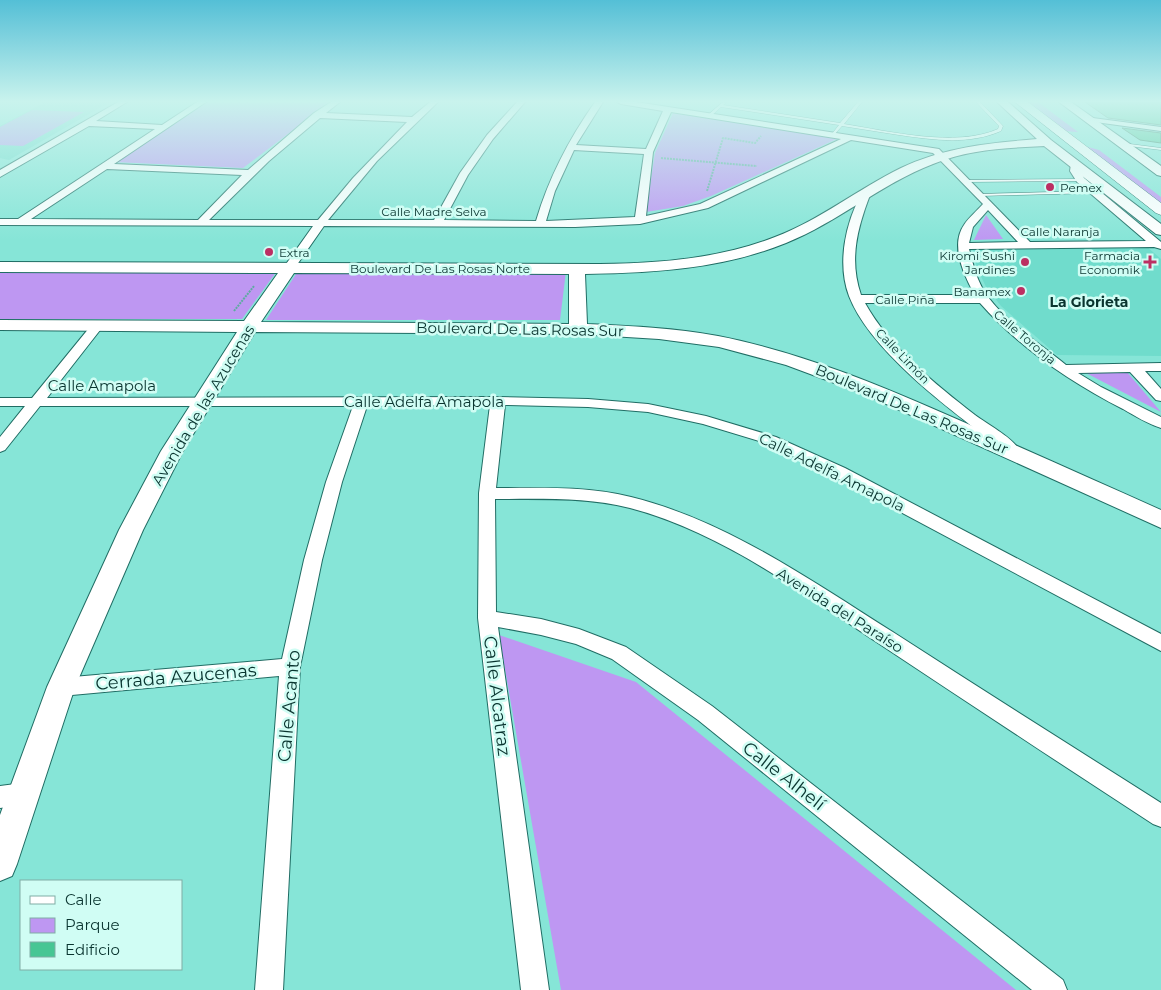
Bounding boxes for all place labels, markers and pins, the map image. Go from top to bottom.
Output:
place label: Pemex [1060,180,1103,195]
marker: Pemex [1044,181,1056,193]
place label: Extra [279,245,310,260]
marker: Extra [263,246,275,258]
place label: Kiromi Sushi Jardines [939,248,1015,277]
place label: Farmacia Economik [1079,248,1141,277]
marker: Kiromi Sushi Jardines [1019,256,1031,268]
marker: Farmacia Economik [1144,256,1156,268]
place label: Banamex [953,284,1012,299]
marker: Banamex [1015,285,1027,297]

